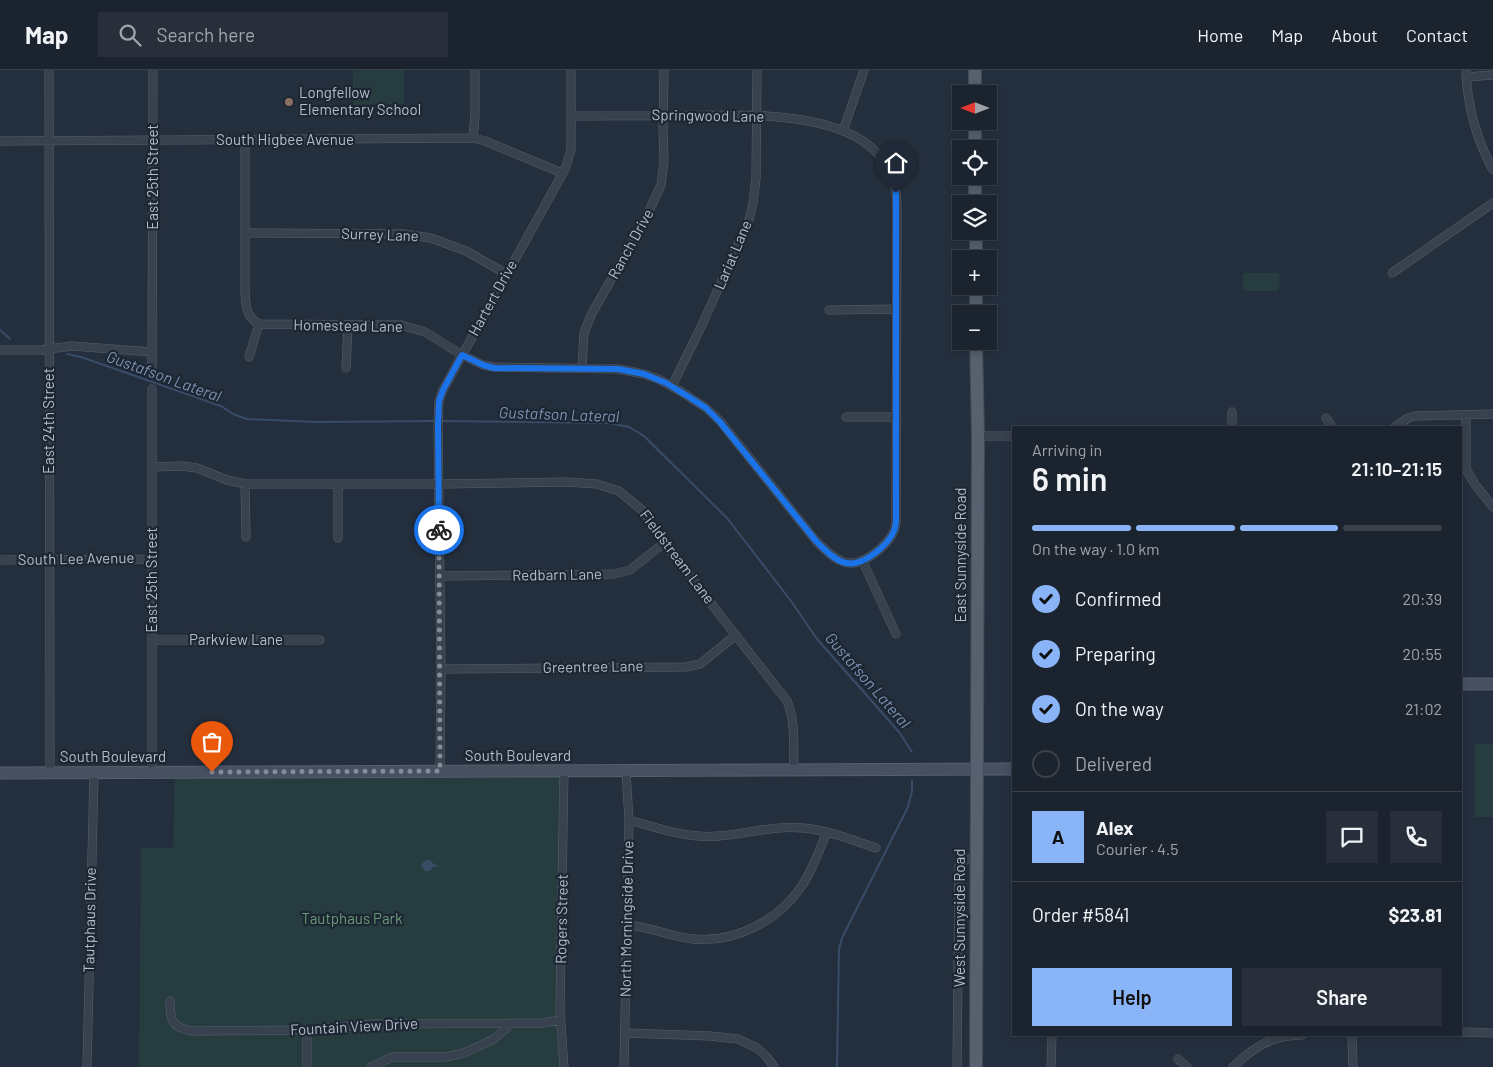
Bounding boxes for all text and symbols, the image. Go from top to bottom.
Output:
search box [98,12,448,57]
text: Map [25,20,68,49]
icon: search [116,21,144,49]
text: Search here [156,23,255,46]
text: Home [1197,24,1243,46]
text: Map [1271,24,1303,46]
text: About [1331,24,1378,46]
text: Contact [1406,24,1468,46]
place label: Longfellow Elementary School [299,83,421,118]
north arrow [952,85,998,130]
map controls [952,85,997,350]
marker: Longfellow Elementary School [283,96,295,108]
street label: Springwood Lane [652,105,765,125]
street label: East 25th Street [143,124,161,230]
street label: South Higbee Avenue [216,130,354,148]
button: locate [952,140,997,185]
pin [875,142,917,193]
icon: home [882,149,910,177]
button: layers [952,195,997,240]
street label: Ranch Drive [604,205,657,282]
street label: Lariat Lane [709,217,755,292]
street label: Surrey Lane [341,224,419,244]
button: + [952,250,997,295]
street label: Hartert Drive [464,256,520,339]
button: − [952,305,997,350]
street label: Homestead Lane [293,315,403,335]
water label: Gustafson Lateral [104,346,224,405]
street label: East 24th Street [39,368,57,474]
water label: Gustafson Lateral [499,402,620,425]
text: Arriving in [1032,440,1102,459]
text: 21:10–21:15 [1351,457,1442,480]
text: 6 min [1032,459,1107,497]
street label: East Sunnyside Road [951,487,969,623]
courier [414,505,464,555]
street label: Fieldstream Lane [637,506,719,607]
icon: bike [425,516,453,544]
street label: East 25th Street [142,527,160,633]
text: On the way · 1.0 km [1032,539,1159,558]
street label: South Lee Avenue [17,548,134,568]
street label: Redbarn Lane [512,564,602,584]
icon: check [1032,585,1060,613]
text: Confirmed [1075,587,1162,610]
text: 20:39 [1402,589,1442,608]
water label: Gustafson Lateral [822,628,915,732]
street label: Parkview Lane [189,630,283,648]
icon: check [1032,640,1060,668]
text: Preparing [1075,642,1156,665]
text: 20:55 [1403,644,1442,663]
street label: Greentree Lane [543,656,643,676]
icon: check [1032,695,1060,723]
text: On the way [1075,697,1164,720]
text: 21:02 [1405,699,1442,718]
pin [191,721,233,772]
icon: bag [198,728,226,756]
street label: South Boulevard [465,746,571,764]
street label: South Boulevard [60,747,166,765]
text: Delivered [1075,752,1152,775]
button: chat [1326,811,1378,863]
button: phone [1390,811,1442,863]
text: Alex [1096,816,1134,839]
text: A [1052,825,1064,848]
text: Courier · 4.5 [1096,839,1179,858]
street label: North Morningside Drive [616,841,636,997]
street label: West Sunnyside Road [950,849,968,987]
street label: Tautphaus Drive [79,867,99,973]
street label: Rogers Street [551,874,571,964]
text: Order #5841 [1032,903,1129,926]
text: $23.81 [1389,903,1442,926]
park label: Tautphaus Park [301,909,403,927]
button: Help [1032,968,1232,1026]
button: Share [1242,968,1442,1026]
street label: Fountain View Drive [290,1014,418,1038]

